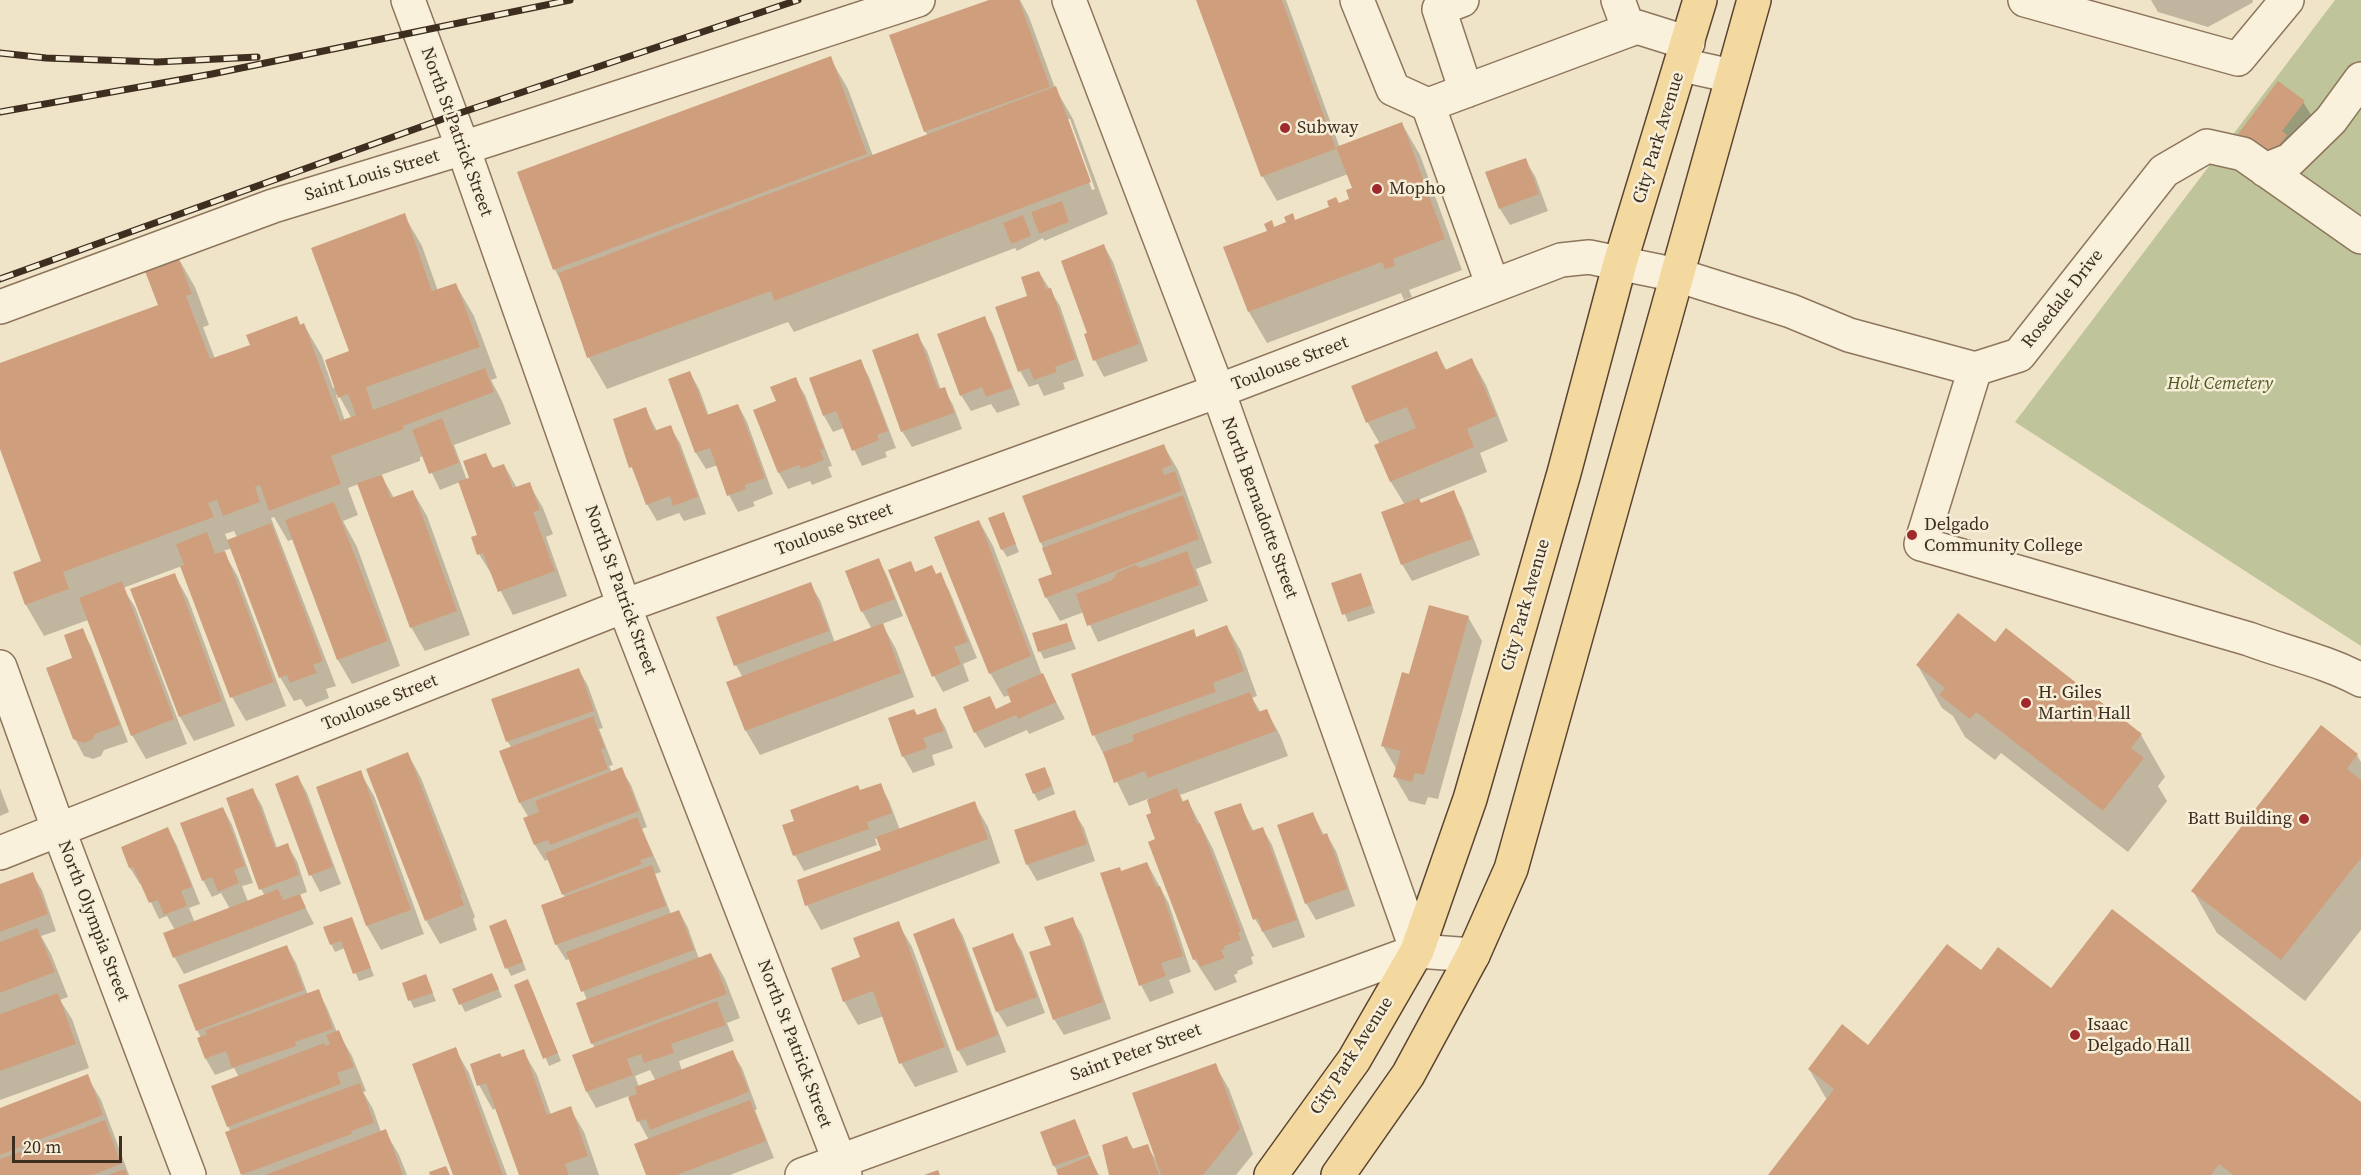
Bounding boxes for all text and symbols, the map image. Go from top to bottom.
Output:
street label: North St Patrick Street [415,44,497,220]
street label: City Park Avenue [1629,70,1689,206]
place label: Subway [1297,117,1359,139]
marker: Subway [1278,121,1292,135]
street label: Saint Louis Street [302,145,442,207]
place label: Mopho [1389,178,1446,200]
marker: Mopho [1370,182,1384,196]
street label: Rosedale Drive [2018,245,2108,353]
street label: Toulouse Street [1229,332,1351,396]
park label: Holt Cemetery [2167,373,2273,395]
street label: North Bernadotte Street [1216,414,1302,602]
street label: Toulouse Street [772,499,896,561]
street label: North St Patrick Street [579,502,661,678]
place label: Delgado Community College [1924,514,2083,556]
marker: Delgado Community College [1905,528,1919,542]
street label: City Park Avenue [1497,537,1555,673]
street label: Toulouse Street [319,670,441,736]
place label: H. Giles Martin Hall [2038,682,2131,724]
marker: H. Giles Martin Hall [2019,696,2033,710]
place label: Batt Building [2187,808,2292,830]
marker: Batt Building [2297,812,2311,826]
street label: North Olympia Street [52,838,134,1004]
street label: North St Patrick Street [752,957,836,1131]
street label: City Park Avenue [1306,993,1398,1119]
place label: Isaac Delgado Hall [2087,1014,2190,1056]
street label: Saint Peter Street [1068,1019,1204,1087]
marker: Isaac Delgado Hall [2068,1028,2082,1042]
scale bar [15,1124,124,1162]
text: 20 m [23,1134,61,1159]

